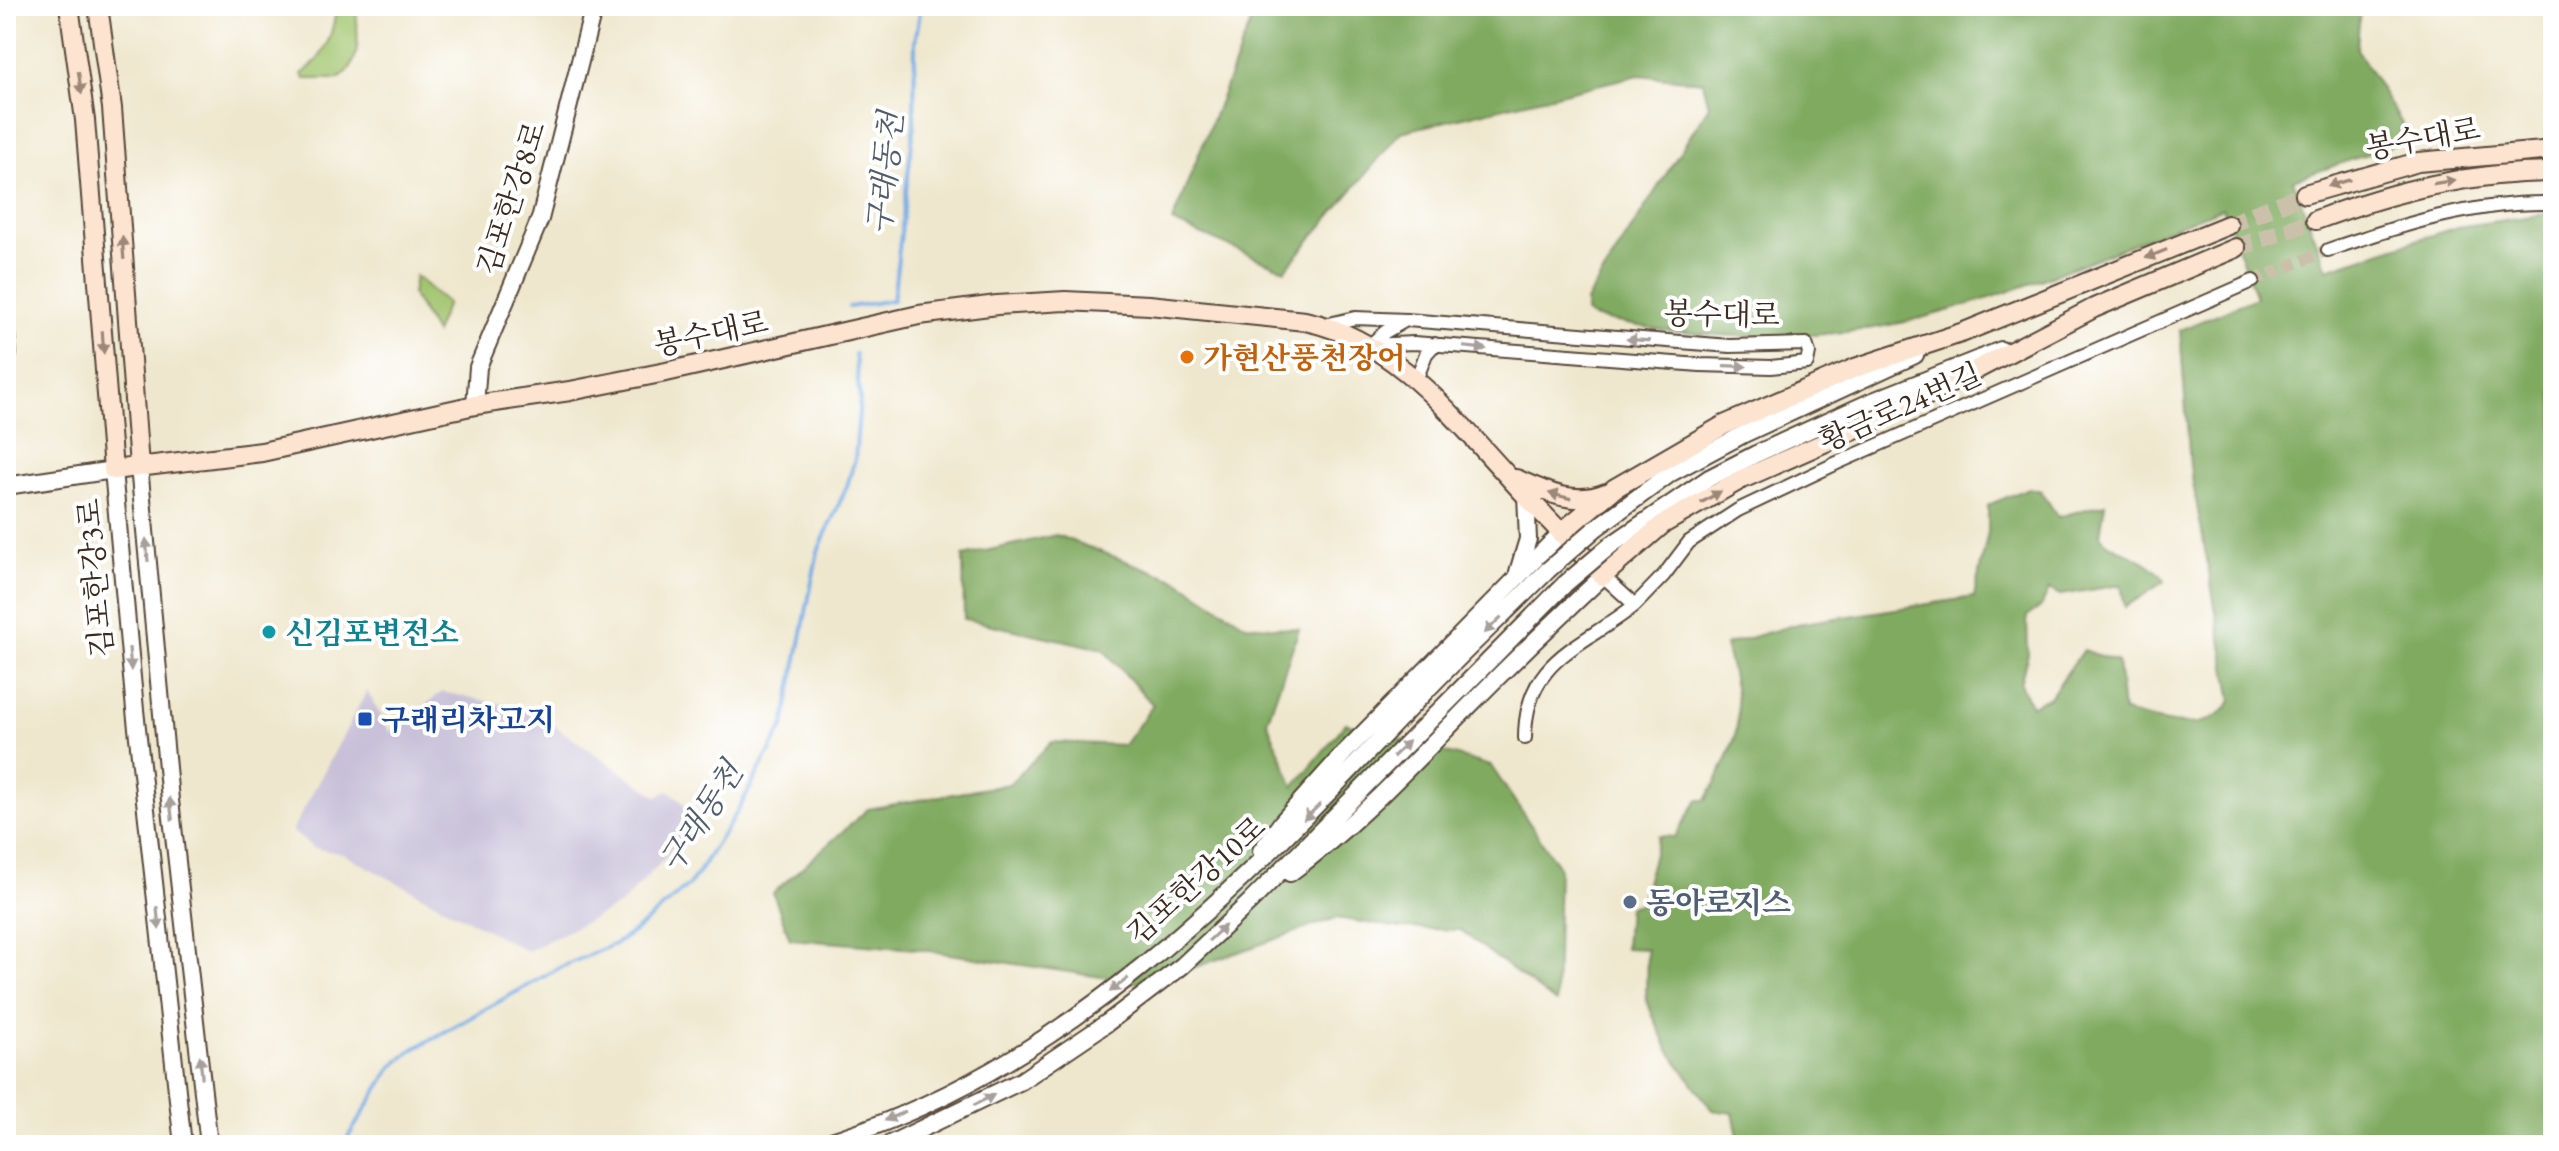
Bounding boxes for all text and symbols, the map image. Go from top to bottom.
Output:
one-way arrow [74,71,87,96]
water label: 구래동천 [858,107,913,237]
street label: 봉수대로 [2363,109,2483,167]
street label: 김포한강8로 [468,116,554,280]
one-way arrow [2432,175,2457,187]
one-way arrow [2326,178,2350,190]
one-way arrow [116,236,129,261]
one-way arrow [2144,248,2167,261]
street label: 봉수대로 [1664,293,1780,335]
street label: 봉수대로 [650,302,772,364]
one-way arrow [97,330,110,355]
one-way arrow [1625,333,1650,346]
place label: 가현산풍천장어 [1203,338,1406,377]
one-way arrow [1463,341,1488,354]
marker: 가현산풍천장어 [1178,348,1196,366]
street label: 황금로24번길 [1813,354,1987,460]
one-way arrow [1723,360,1748,373]
one-way arrow [1548,489,1573,502]
one-way arrow [1699,490,1722,504]
street label: 김포한강3로 [69,497,121,659]
one-way arrow [140,537,153,562]
place label: 신김포변전소 [285,613,459,652]
one-way arrow [1484,615,1503,634]
marker: 신김포변전소 [260,623,278,641]
one-way arrow [124,647,137,672]
place label: 구래리차고지 [381,700,555,739]
marker: 구래리차고지 [356,710,374,728]
one-way arrow [1391,740,1410,759]
water label: 구래동천 [650,752,753,880]
one-way arrow [165,796,178,821]
one-way arrow [1303,802,1322,820]
street label: 김포한강10로 [1118,807,1274,953]
place label: 동아로지스 [1646,883,1791,922]
marker: 동아로지스 [1621,893,1639,911]
one-way arrow [152,906,165,931]
one-way arrow [1208,924,1227,942]
one-way arrow [1108,977,1129,992]
one-way arrow [194,1055,207,1080]
one-way arrow [972,1093,995,1107]
one-way arrow [883,1109,907,1123]

